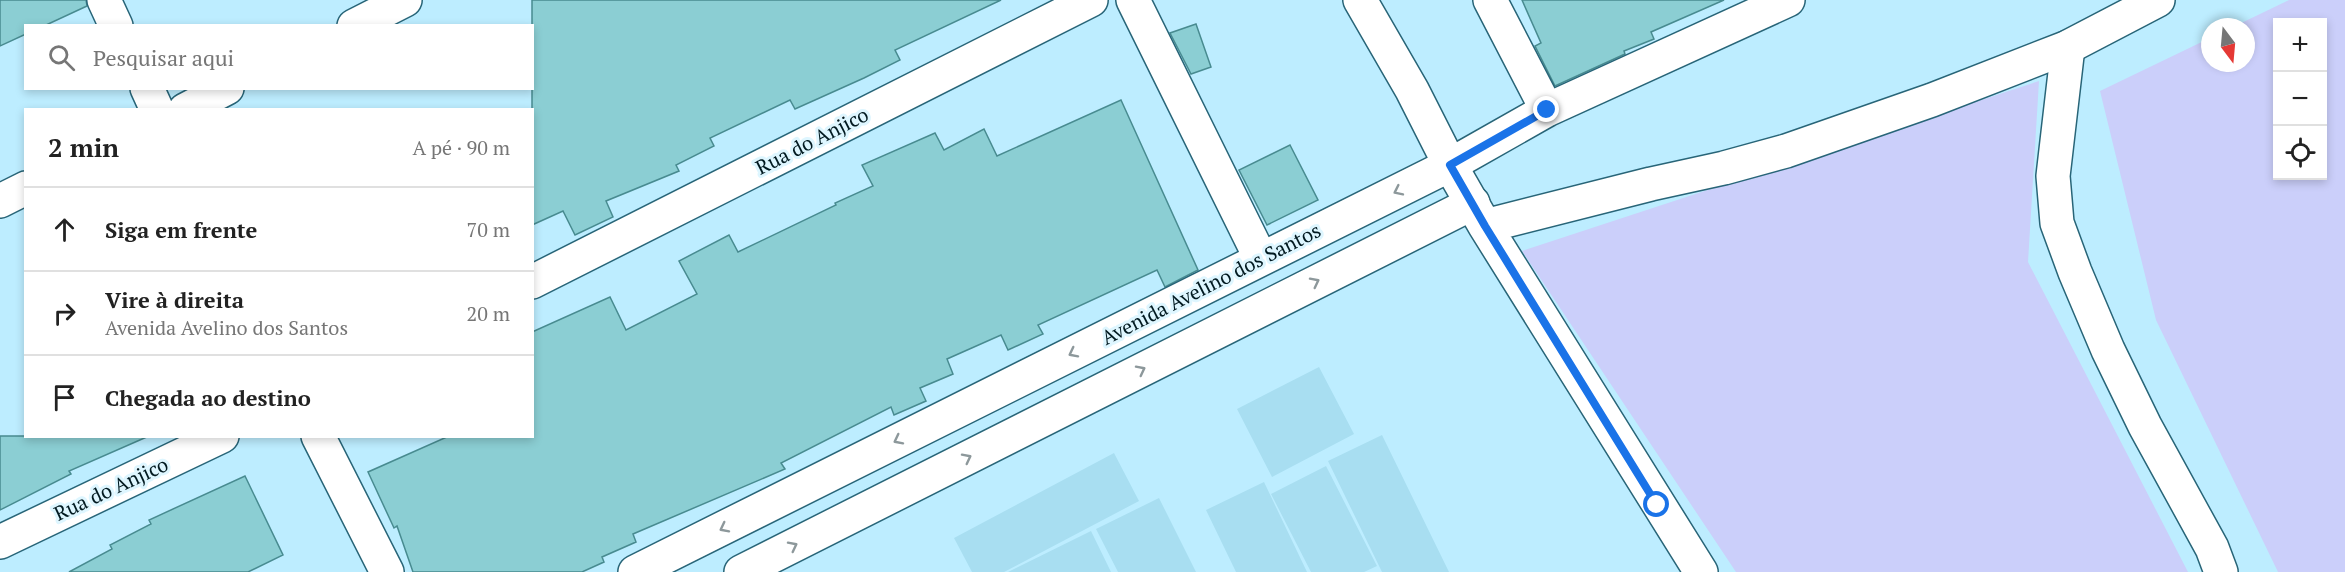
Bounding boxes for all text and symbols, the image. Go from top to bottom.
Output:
north arrow [2201,18,2255,72]
map controls [2273,18,2327,180]
button: + [2273,18,2327,72]
search box [24,24,534,90]
icon: search [45,41,78,74]
text: Pesquisar aqui [93,43,234,72]
button: − [2273,72,2327,126]
route end [1533,96,1559,122]
street label: Rua do Anjico [751,101,873,181]
button: locate [2273,126,2327,180]
text: 2 min [48,130,119,164]
text: A pé · 90 m [413,134,510,161]
one-way arrow [1393,184,1404,196]
icon: ahead [48,213,81,246]
text: Siga em frente [105,215,257,244]
text: 70 m [467,216,510,243]
street label: Avenida Avelino dos Santos [1096,216,1325,351]
one-way arrow [1309,278,1320,289]
text: Vire à direita [105,285,244,314]
icon: right [48,297,81,330]
text: 20 m [467,300,510,327]
text: Avenida Avelino dos Santos [105,314,348,341]
one-way arrow [1068,346,1079,358]
one-way arrow [1135,366,1146,377]
icon: arrive [48,381,81,414]
text: Chegada ao destino [105,383,311,412]
one-way arrow [894,433,905,445]
street label: Rua do Anjico [49,450,172,527]
one-way arrow [961,453,972,465]
route start [1643,491,1669,517]
one-way arrow [719,520,730,532]
one-way arrow [787,541,798,553]

